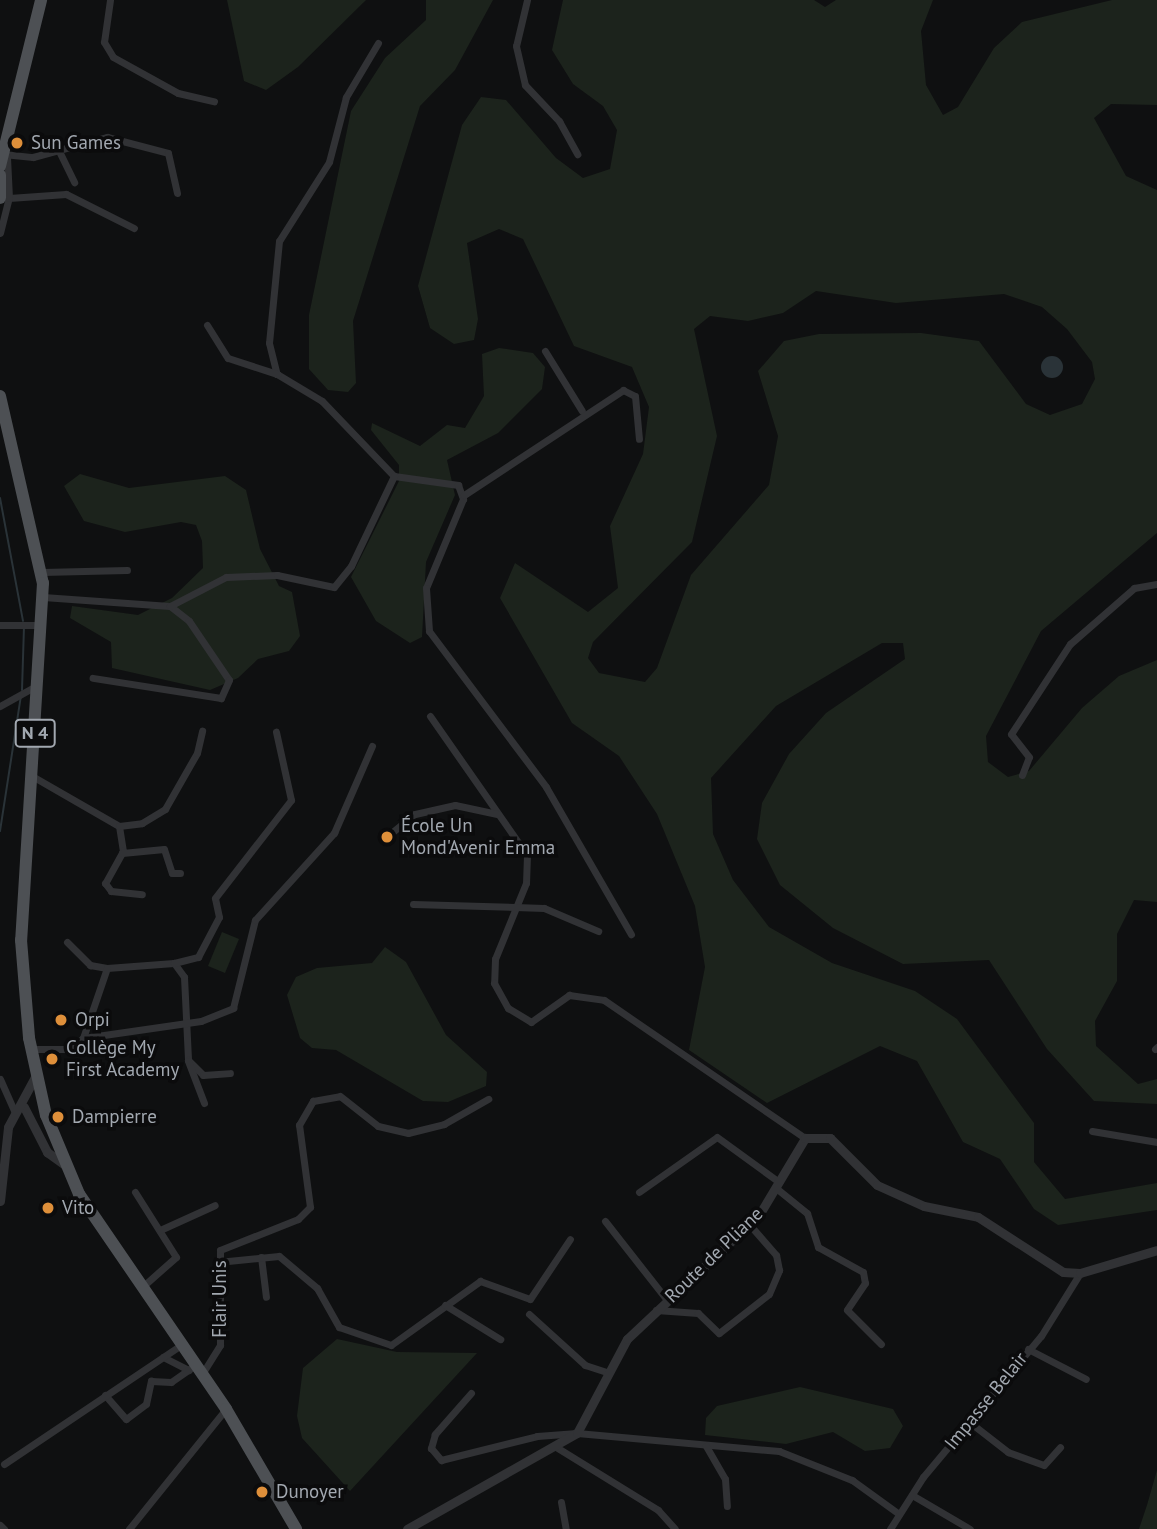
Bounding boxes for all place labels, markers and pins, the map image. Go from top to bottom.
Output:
place label: Sun Games [31,132,121,154]
marker: Sun Games [9,135,25,151]
place label: École Un Mond'Avenir Emma [401,815,555,859]
marker: École Un Mond'Avenir Emma [379,829,395,845]
place label: Orpi [75,1009,110,1031]
marker: Orpi [53,1012,69,1028]
place label: Collège My First Academy [66,1037,180,1081]
marker: Collège My First Academy [44,1051,60,1067]
place label: Dampierre [72,1106,157,1128]
marker: Dampierre [50,1109,66,1125]
place label: Vito [62,1197,94,1219]
marker: Vito [40,1200,56,1216]
place label: Dunoyer [276,1481,344,1503]
marker: Dunoyer [254,1484,270,1500]

